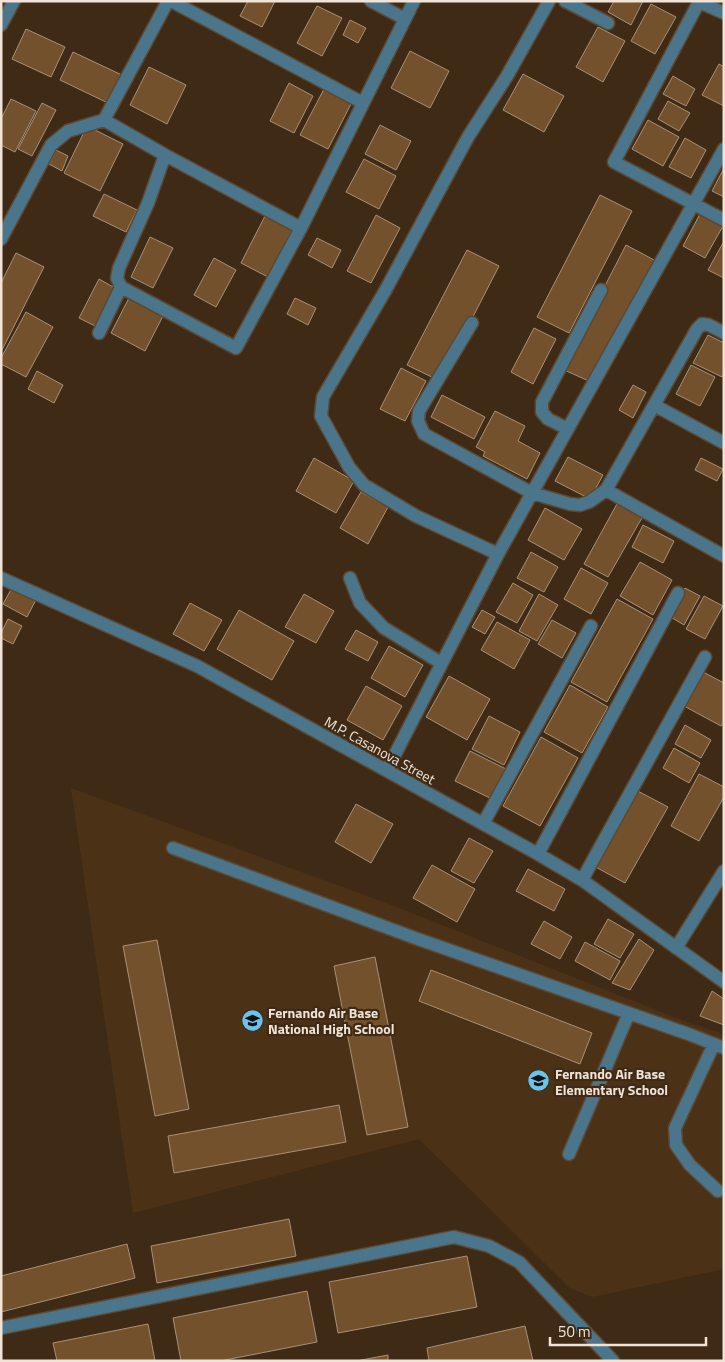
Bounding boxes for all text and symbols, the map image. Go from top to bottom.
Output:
street label: M.P. Casanova Street [321,711,439,789]
place label: Fernando Air Base National High School [268,1002,394,1039]
school or university icon: Fernando Air Base National High School [240,1008,264,1032]
place label: Fernando Air Base Elementary School [555,1063,668,1100]
school or university icon: Fernando Air Base Elementary School [527,1069,551,1093]
scale bar [550,1314,706,1346]
text: 50 m [558,1320,591,1343]

